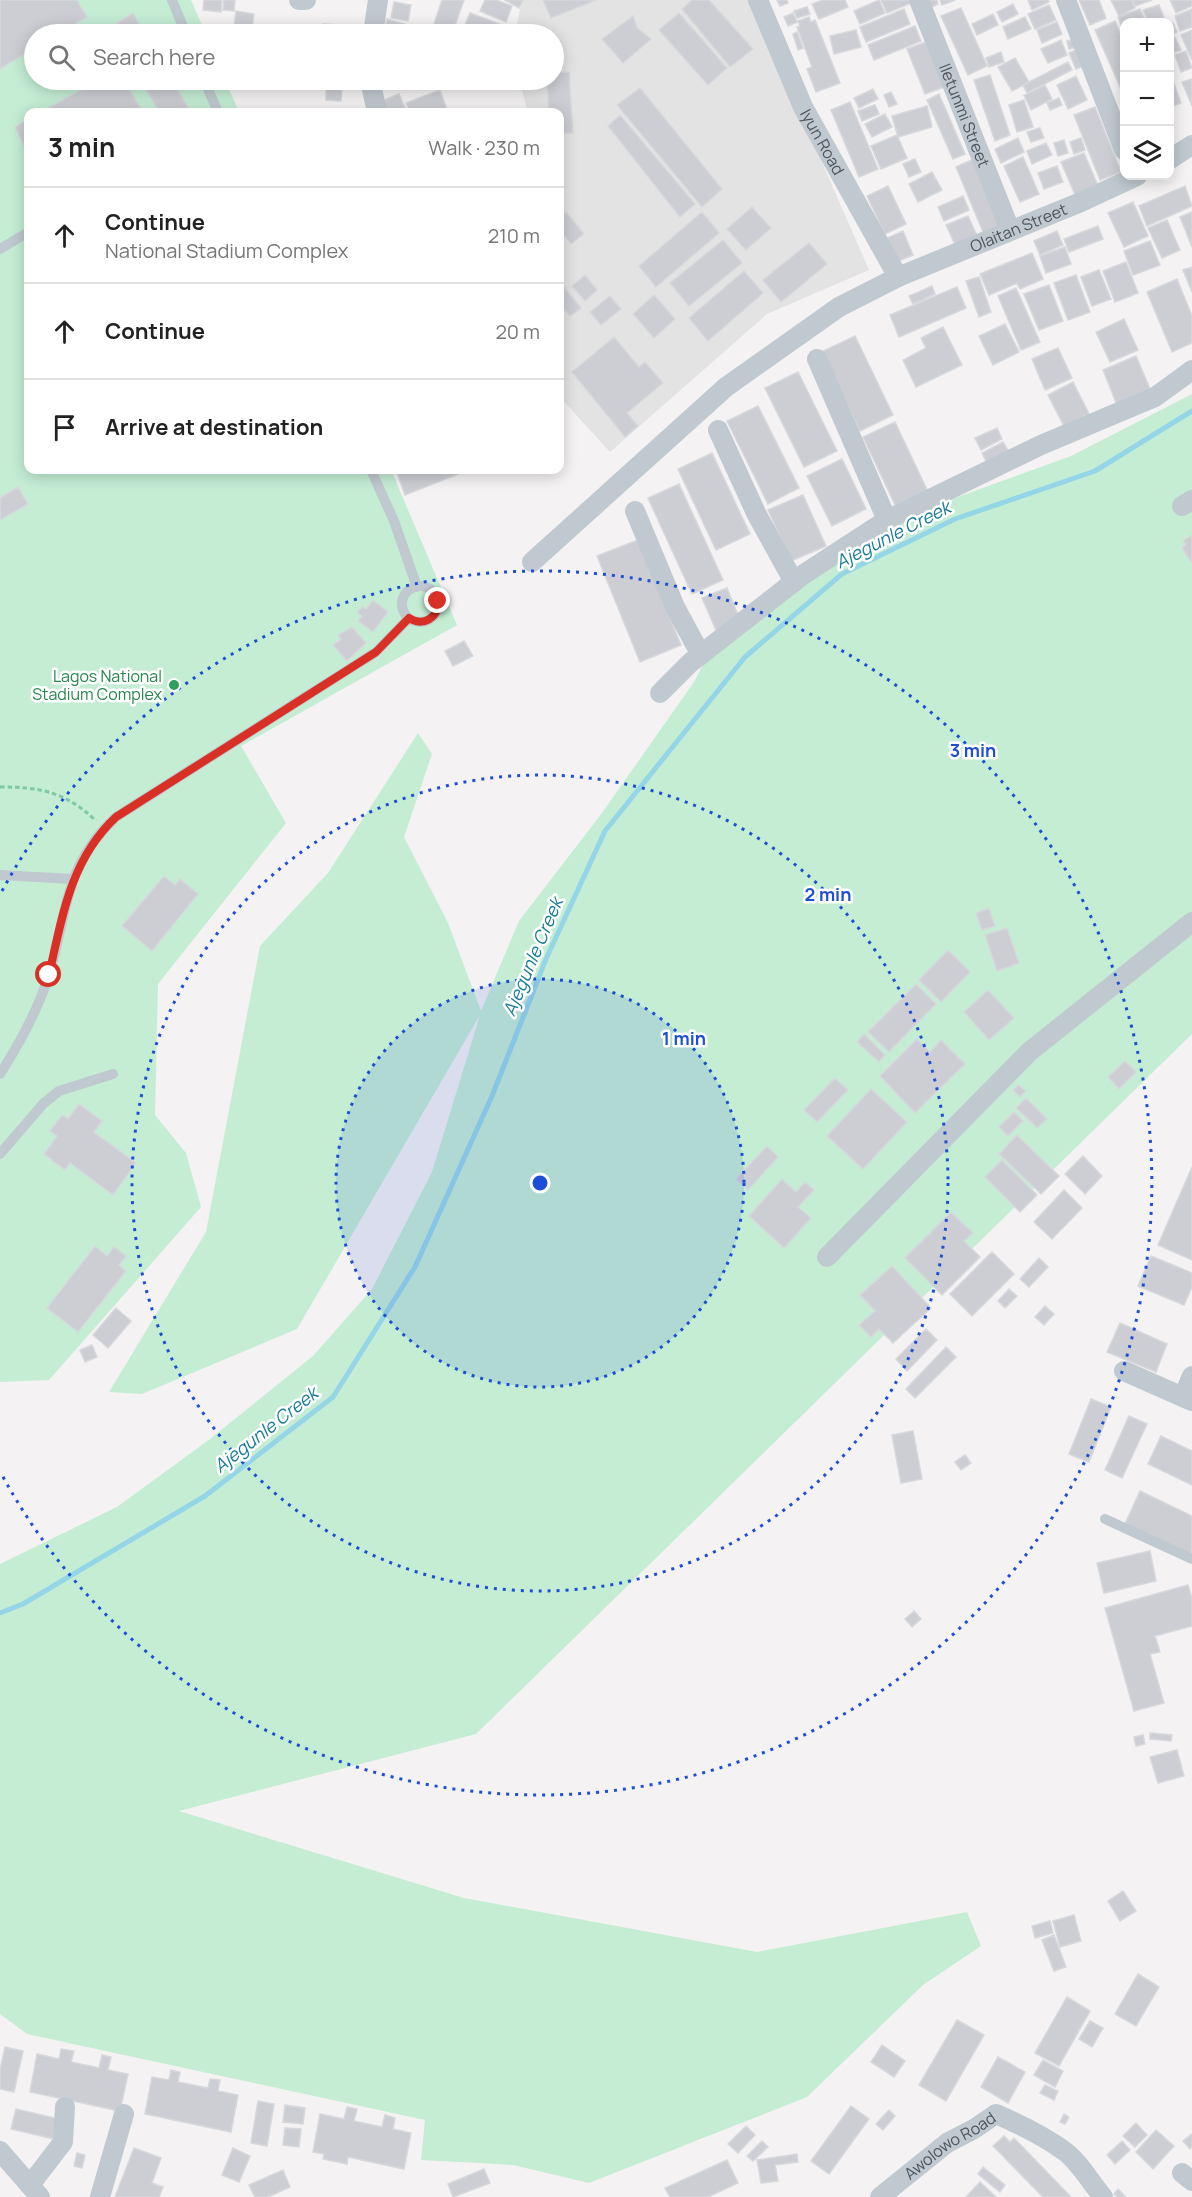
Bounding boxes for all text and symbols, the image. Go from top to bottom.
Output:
map controls [1120,18,1174,180]
button: + [1120,18,1174,72]
search box [24,24,564,90]
icon: search [45,41,78,74]
text: Search here [93,42,215,72]
street label: Iletunmi Street [934,60,995,170]
button: − [1120,72,1174,126]
street label: Iyun Road [795,105,850,179]
button: layers [1120,126,1174,180]
text: 3 min [48,129,115,165]
text: Walk · 230 m [428,134,540,161]
street label: Olaitan Street [967,198,1070,257]
text: Continue [105,207,205,237]
icon: ahead [48,219,81,252]
text: 210 m [488,222,540,249]
text: National Stadium Complex [105,237,348,264]
icon: ahead [48,315,81,348]
text: Continue [105,316,205,346]
text: 20 m [495,318,540,345]
icon: arrive [48,411,81,444]
text: Arrive at destination [105,412,323,442]
water label: Ajegunle Creek [831,493,957,573]
route end [424,587,450,613]
place label: Lagos National Stadium Complex [32,665,163,705]
marker: Lagos National Stadium Complex [167,678,181,692]
text: 3 min [950,738,996,762]
text: 2 min [805,882,851,906]
water label: Ajegunle Creek [496,891,569,1019]
route start [35,961,61,987]
text: 1 min [662,1026,706,1050]
centre of rings [530,1173,550,1193]
water label: Ajegunle Creek [208,1379,325,1477]
street label: Awolowo Road [899,2107,1000,2184]

